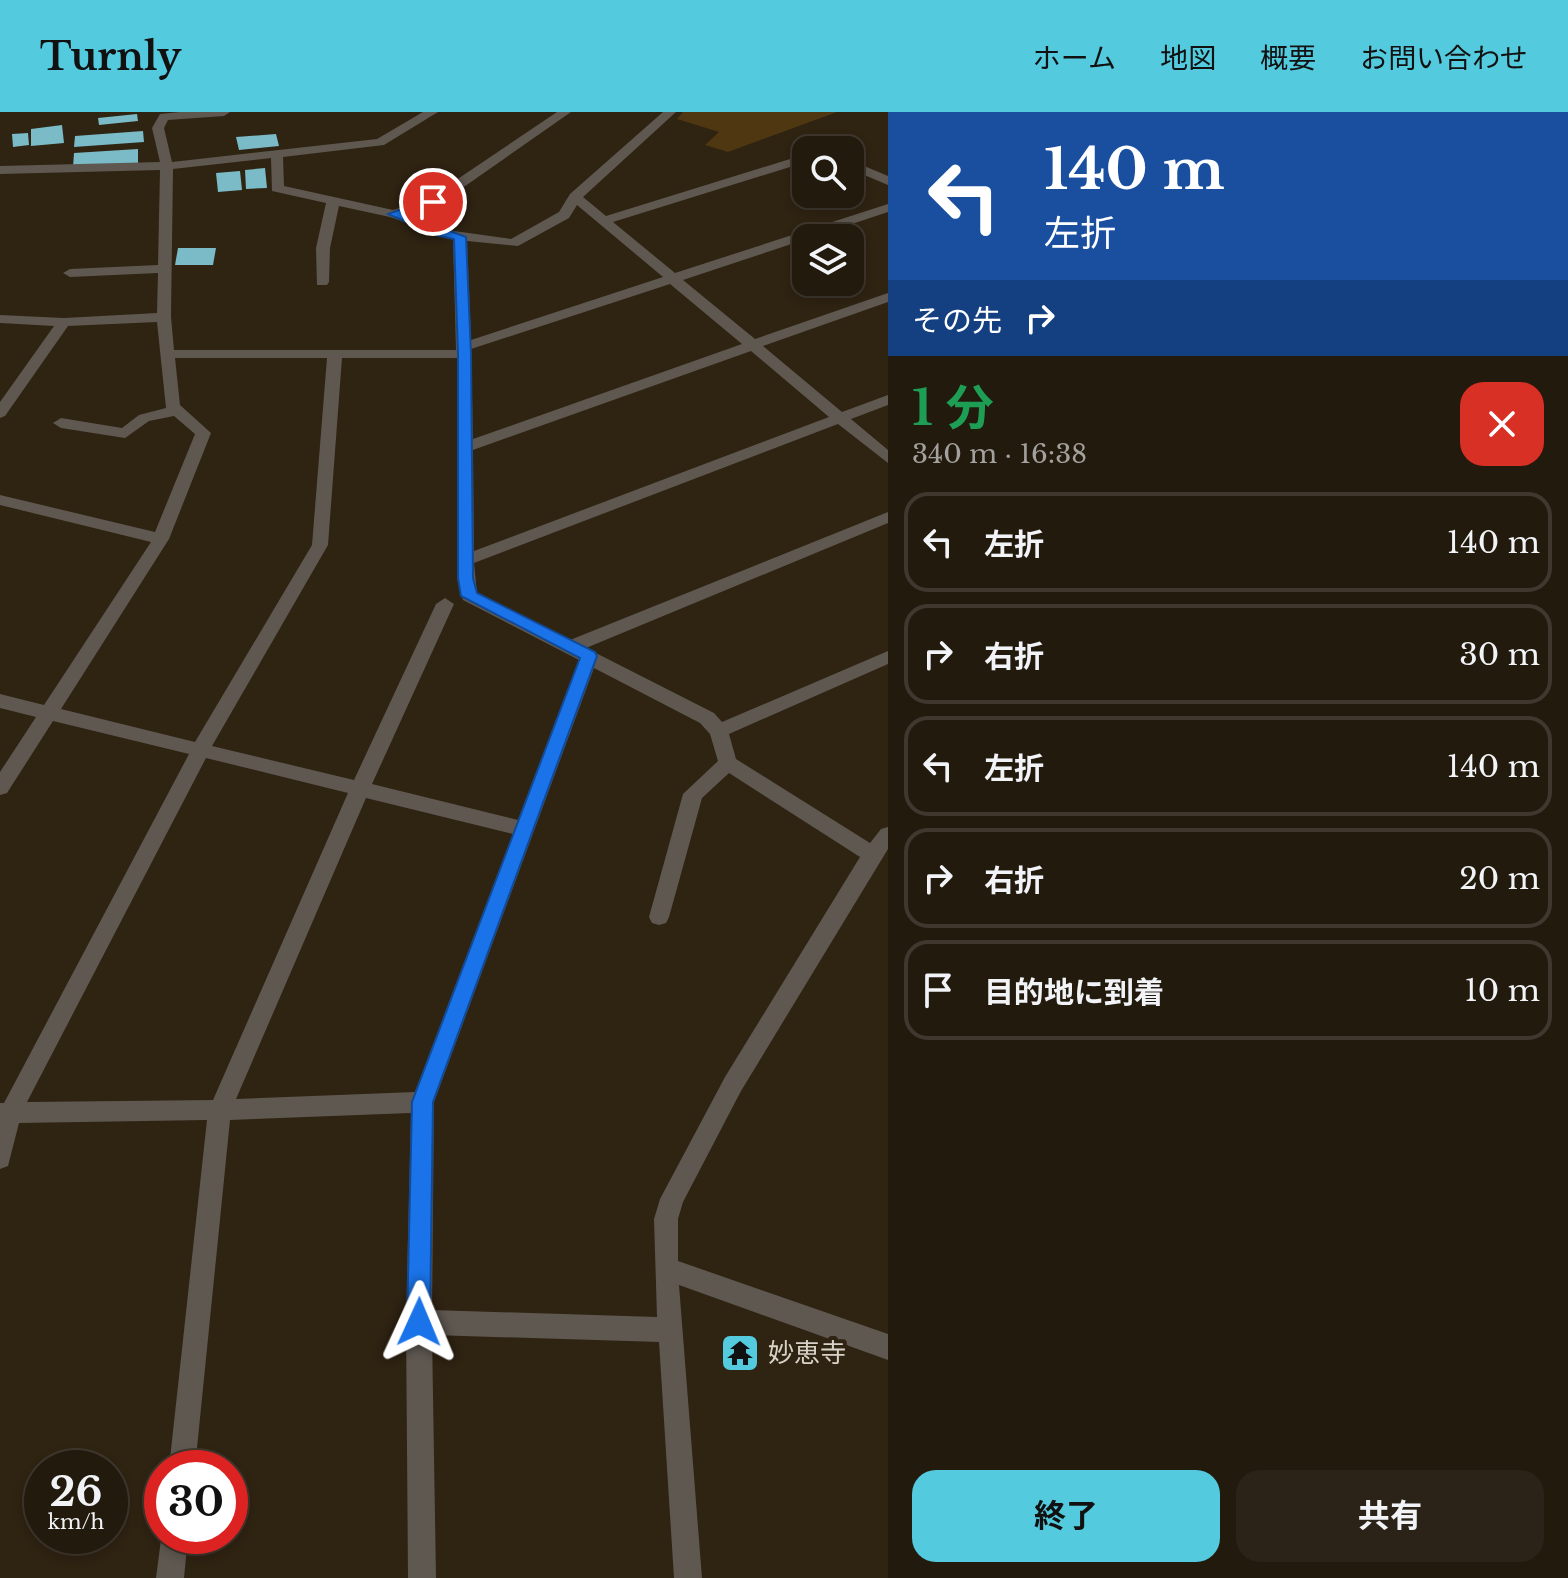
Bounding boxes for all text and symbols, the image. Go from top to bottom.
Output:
text: Turnly [40,33,181,80]
text: ホーム [1033,41,1116,76]
text: 地図 [1160,41,1216,76]
text: 概要 [1260,41,1316,76]
text: お問い合わせ [1360,41,1528,76]
text: 140 m [1044,135,1225,204]
map controls [792,136,864,296]
button: search [792,136,864,208]
icon: left [912,144,1016,248]
pin [399,168,467,236]
icon: arrive [411,180,455,224]
text: 左折 [1044,211,1116,256]
button: layers [792,224,864,296]
icon: right [1018,296,1062,340]
text: その先 [912,302,1002,339]
text: 1 分 [912,378,994,438]
button: close [1460,382,1544,466]
text: 340 m · 16:38 [912,438,1087,470]
icon: left [916,520,960,564]
text: 140 m [1447,524,1540,561]
text: 左折 [984,526,1044,563]
icon: right [916,632,960,676]
text: 30 m [1459,636,1540,673]
text: 右折 [984,638,1044,675]
icon: left [916,744,960,788]
text: 140 m [1447,748,1540,785]
text: 左折 [984,750,1044,787]
icon: right [916,856,960,900]
text: 20 m [1459,860,1540,897]
text: 右折 [984,862,1044,899]
icon: arrive [916,968,960,1012]
text: 10 m [1464,972,1540,1009]
text: 目的地に到着 [984,974,1164,1011]
position arrow [377,1280,461,1364]
temple icon: 妙恵寺 [719,1332,761,1374]
place label: 妙恵寺 [768,1337,846,1369]
speed limit sign: 30 [144,1450,248,1554]
text: 26 [50,1467,103,1517]
button: 終了 [912,1470,1220,1562]
button: 共有 [1236,1470,1544,1562]
text: km/h [48,1510,104,1534]

